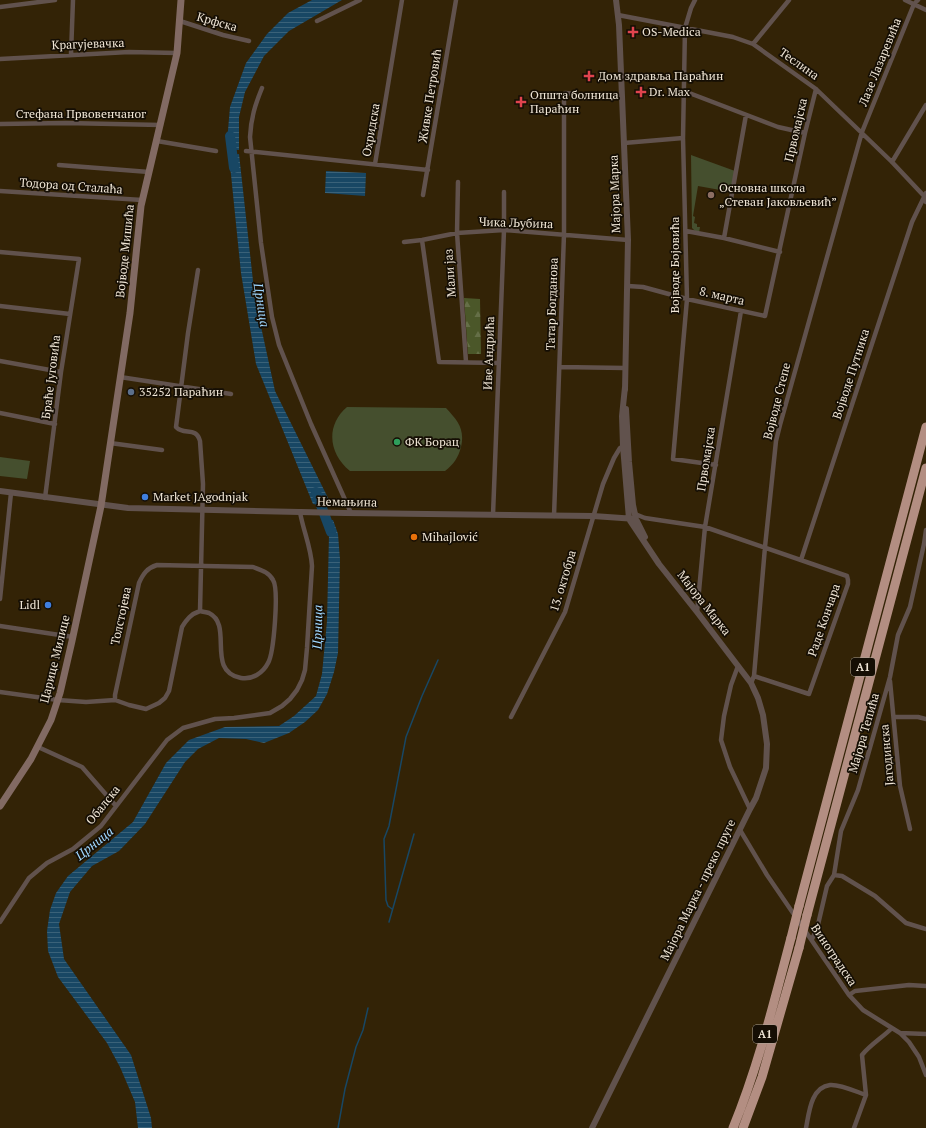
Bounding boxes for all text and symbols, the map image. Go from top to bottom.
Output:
street label: Крфска [195,9,239,34]
street label: Лазе Лазаревића [855,16,904,109]
place label: OS-Medica [642,24,701,39]
marker: OS-Medica [627,26,639,38]
street label: Крагујевачка [51,35,125,52]
street label: Теслина [776,44,822,83]
street label: Живке Петровић [415,48,444,144]
place label: Дом здравља Параћин [598,68,723,83]
marker: Дом здравља Параћин [583,70,595,82]
place label: Dr. Max [649,84,691,99]
place label: Општа болница Параћин [530,87,619,116]
marker: Dr. Max [636,87,646,97]
marker: Општа болница Параћин [515,96,527,108]
street label: Првомајска [781,97,810,163]
street label: Охридска [358,102,383,158]
street label: Стефана Првовенчаног [16,106,146,121]
street label: Мајора Марка [606,155,623,233]
street label: Тодора од Сталаћа [19,174,123,197]
place label: Основна школа „Стеван Јаковљевић” [719,180,837,209]
marker: Основна школа „Стеван Јаковљевић” [706,190,716,200]
street label: Војводе Мишића [112,203,137,299]
street label: Чика Љубина [479,214,554,231]
street label: Војводе Бојовића [667,217,682,313]
street label: Мали јаз [440,248,459,298]
street label: Татар Богданова [542,257,561,351]
water label: Црница [249,281,274,329]
street label: 8. марта [698,283,746,308]
street label: Иве Андрића [480,316,497,390]
street label: Војводе Путника [829,327,872,421]
street label: Браће Југовића [38,334,63,420]
street label: Војводе Степе [760,361,793,441]
place label: 35252 Параћин [139,384,223,399]
marker: 35252 Параћин [126,387,136,397]
street label: Првомајска [693,426,718,492]
place label: ФК Борац [405,434,460,449]
marker: ФК Борац [392,437,402,447]
place label: Market JAgodnjak [153,489,249,504]
marker: Market JAgodnjak [140,492,150,502]
street label: Немањина [317,493,377,510]
place label: Mihajlović [422,529,478,544]
marker: Mihajlović [409,532,419,542]
street label: 13. октобра [546,548,579,613]
street label: Мајора Марка [674,567,734,638]
street label: Раде Кончара [804,581,843,658]
street label: Толстојева [107,585,134,647]
place label: Lidl [20,597,40,612]
marker: Lidl [43,600,53,610]
water label: Црница [308,604,326,650]
street label: Царице Милице [36,613,73,705]
road number: A1 [851,658,875,676]
street label: Мајора Тепића [845,691,882,775]
street label: Јагодинска [876,724,897,786]
street label: Обалска [82,782,123,827]
street label: Мајора Марка - преко пруге [657,817,738,963]
water label: Црница [70,822,117,865]
street label: Виноградска [808,921,861,989]
road number: A1 [753,1025,777,1043]

